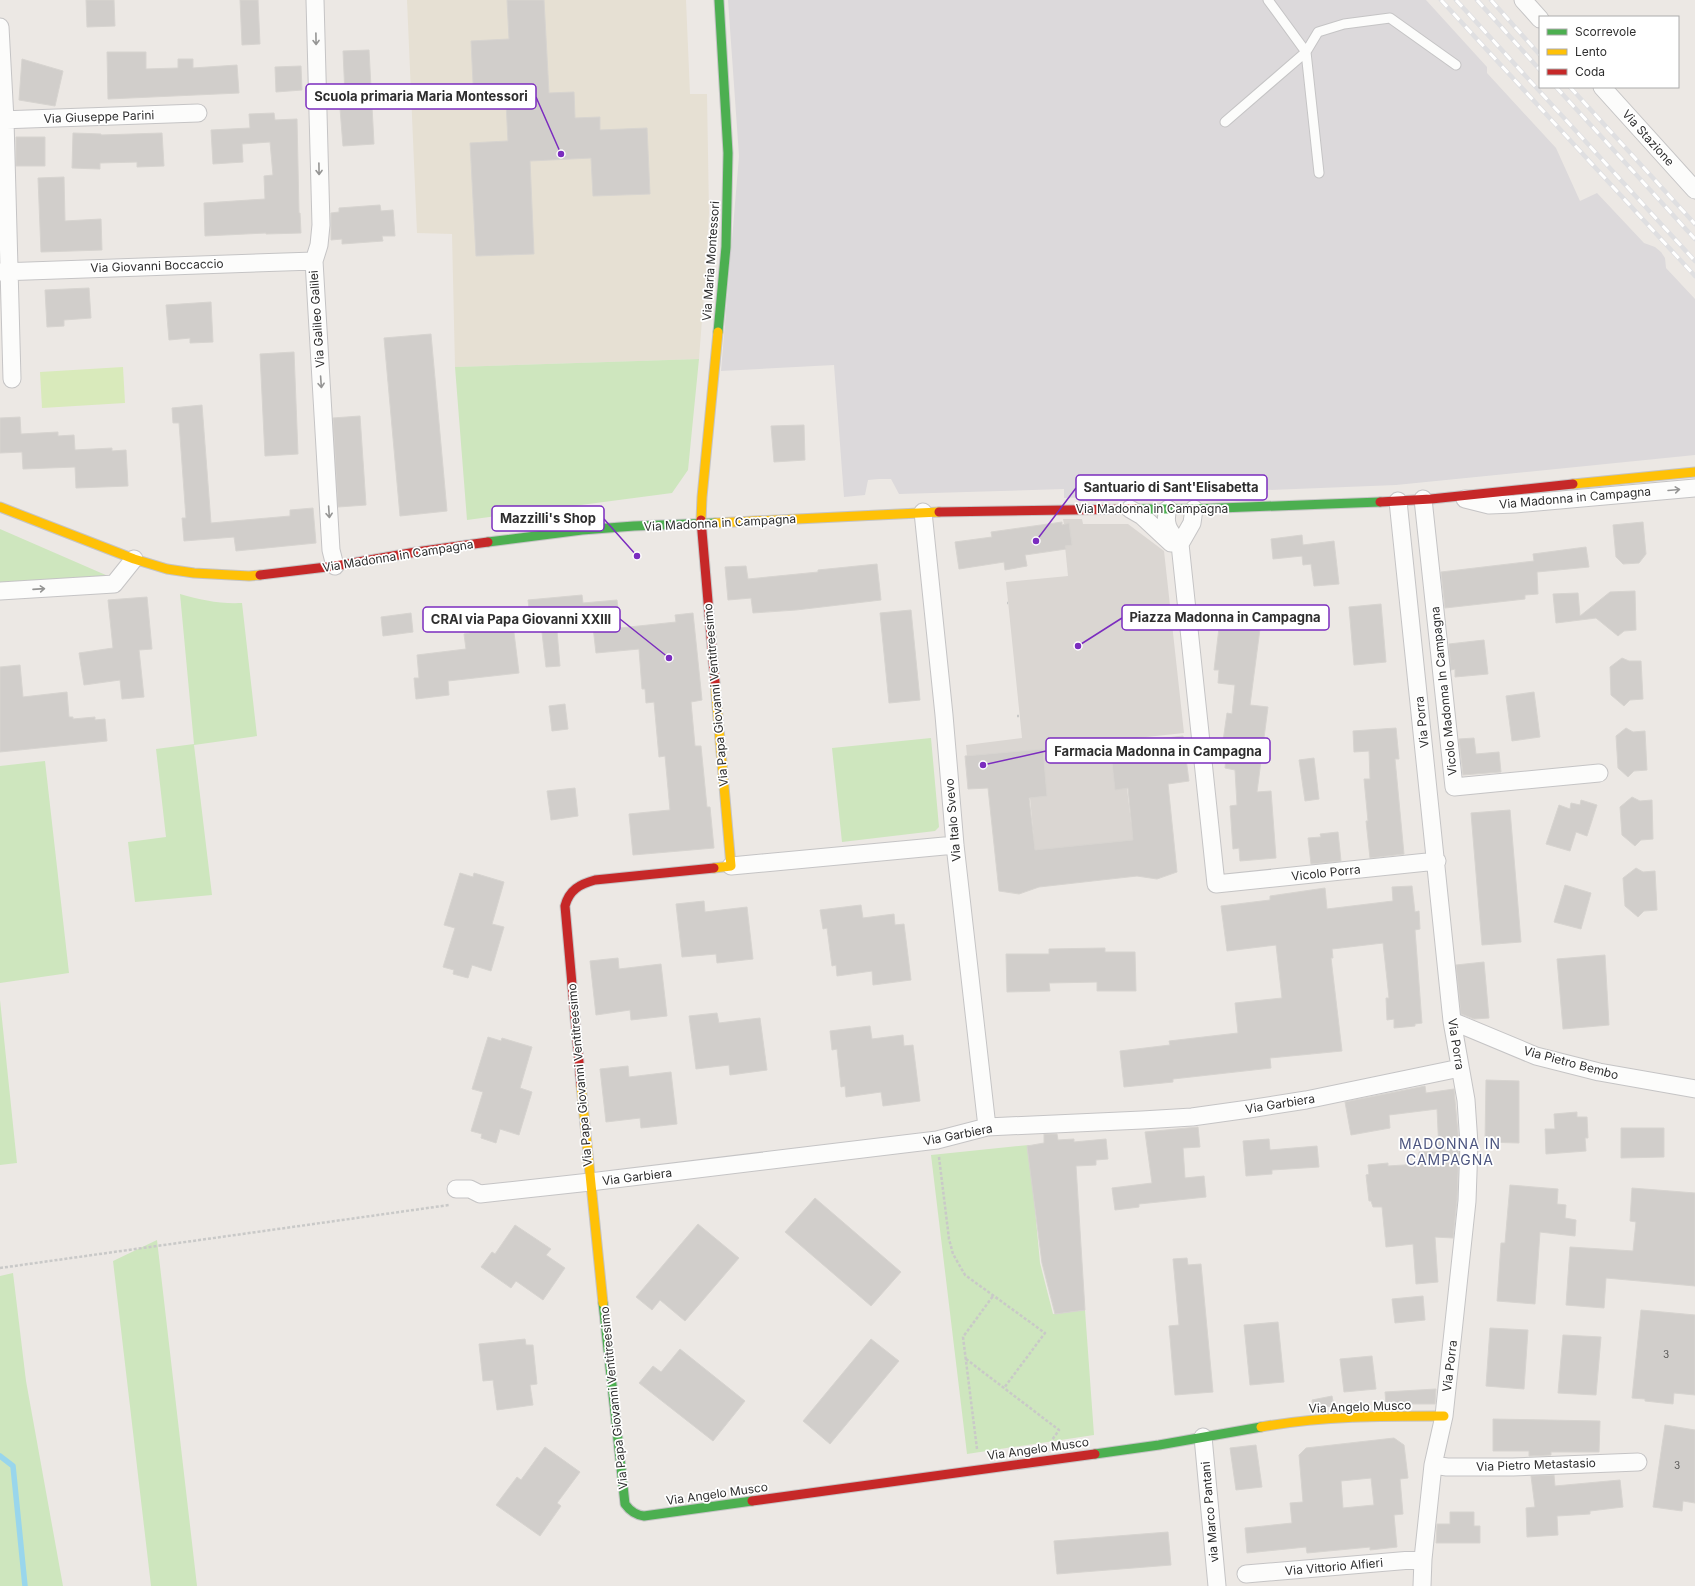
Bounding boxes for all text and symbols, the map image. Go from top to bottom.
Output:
legend [1539,16,1679,88]
text: Scorrevole [1575,24,1636,39]
one-way arrow [312,32,320,45]
text: Lento [1575,44,1607,59]
text: Coda [1575,64,1605,79]
callout: Scuola primaria Maria Montessori [306,84,536,109]
text: Scuola primaria Maria Montessori [314,88,528,104]
street label: Via Stazione [1619,106,1678,169]
street label: Via Giuseppe Parini [43,107,155,126]
one-way arrow [316,162,323,175]
street label: Via Maria Montessori [699,200,722,321]
street label: Via Giovanni Boccaccio [90,256,224,275]
street label: Via Galileo Galilei [306,270,327,368]
one-way arrow [318,375,325,388]
callout: Santuario di Sant'Elisabetta [1076,475,1267,500]
text: Santuario di Sant'Elisabetta [1083,479,1259,495]
street label: Via Madonna in Campagna [1498,483,1652,512]
one-way arrow [1667,486,1680,493]
street label: Via Madonna in Campagna [1076,501,1228,516]
one-way arrow [325,505,333,518]
callout: Mazzilli's Shop [492,506,604,531]
text: Mazzilli's Shop [500,510,596,526]
street label: Via Madonna in Campagna [643,511,797,534]
street label: Via Madonna in Campagna [321,536,474,575]
one-way arrow [32,585,45,592]
street label: Via Papa Giovanni Ventitreesimo [700,603,731,787]
callout: Piazza Madonna in Campagna [1122,605,1329,630]
street label: Vicolo Madonna In Campagna [1427,606,1460,776]
callout: CRAI via Papa Giovanni XXIII [423,607,620,632]
text: Piazza Madonna in Campagna [1129,609,1321,625]
text: CRAI via Papa Giovanni XXIII [431,611,611,627]
street label: Via Porra [1411,695,1432,749]
callout: Farmacia Madonna in Campagna [1046,738,1270,763]
text: Farmacia Madonna in Campagna [1054,743,1262,759]
street label: Via Italo Svevo [941,778,964,862]
street label: Vicolo Porra [1291,861,1361,884]
street label: Via Papa Giovanni Ventitreesimo [564,983,595,1167]
street label: Via Porra [1445,1017,1468,1071]
street label: Via Pietro Bembo [1522,1043,1620,1082]
street label: Via Garbiera [1244,1091,1316,1116]
street label: Via Garbiera [922,1120,994,1149]
district label: MADONNA IN CAMPAGNA [1399,1135,1501,1168]
street label: Via Garbiera [601,1165,673,1188]
street label: Via Papa Giovanni Ventitreesimo [596,1306,631,1490]
street label: Via Porra [1439,1339,1460,1393]
house number: 3 [1663,1348,1669,1360]
street label: Via Angelo Musco [1308,1397,1412,1416]
street label: Via Angelo Musco [986,1434,1090,1463]
street label: Via Pietro Metastasio [1476,1455,1596,1474]
house number: 3 [1674,1459,1680,1471]
street label: via Marco Pantani [1198,1461,1221,1563]
street label: Via Angelo Musco [665,1479,769,1508]
street label: Via Vittorio Alfieri [1284,1555,1384,1578]

